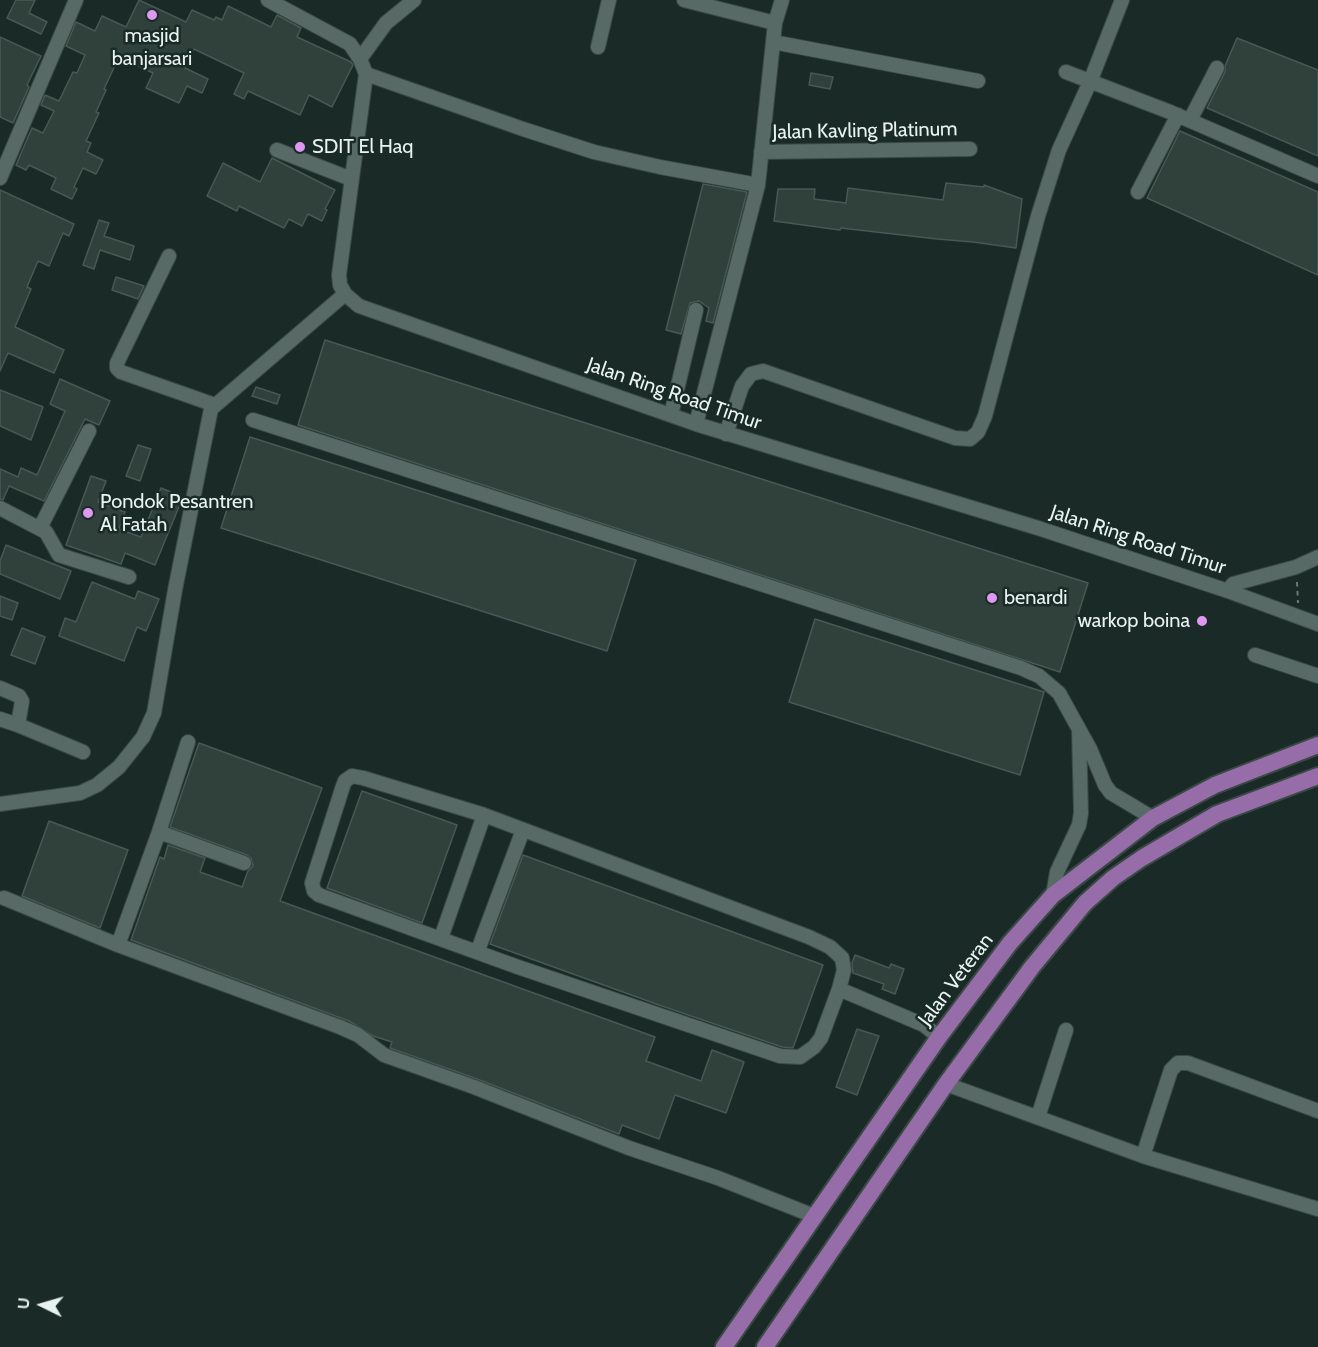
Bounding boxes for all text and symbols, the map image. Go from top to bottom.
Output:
marker: masjid banjarsari [145,8,159,22]
place label: masjid banjarsari [112,24,192,71]
street label: Jalan Kavling Platinum [772,117,958,145]
place label: SDIT El Haq [312,135,413,159]
marker: SDIT El Haq [293,140,307,154]
street label: Jalan Ring Road Timur [583,353,765,435]
place label: Pondok Pesantren Al Fatah [100,490,253,537]
street label: Jalan Ring Road Timur [1047,500,1229,580]
marker: Pondok Pesantren Al Fatah [81,506,95,520]
place label: benardi [1004,586,1068,610]
marker: benardi [985,591,999,605]
place label: warkop boina [1077,609,1190,633]
marker: warkop boina [1195,614,1209,628]
street label: Jalan Veteran [913,929,999,1031]
north arrow [12,1275,72,1335]
text: U [14,1297,34,1310]

